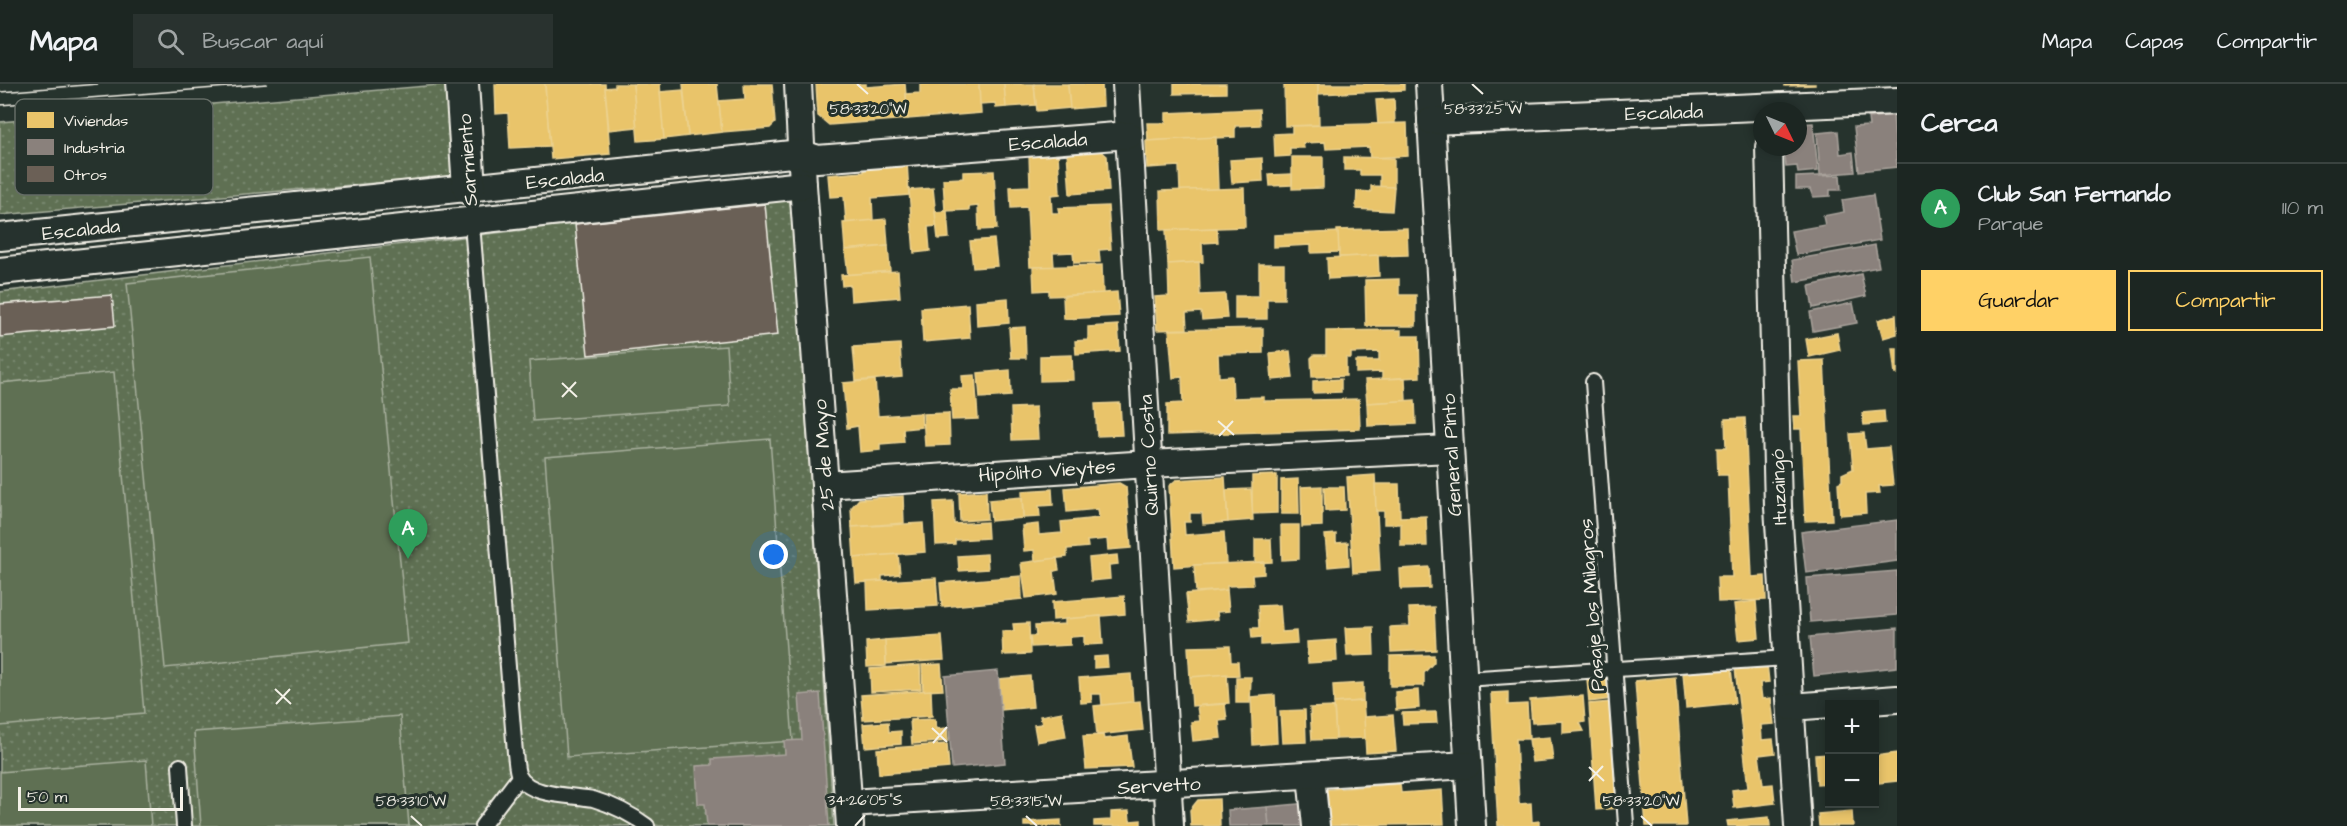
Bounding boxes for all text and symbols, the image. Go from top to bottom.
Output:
search box [133,14,553,68]
text: Mapa [30,22,97,61]
icon: search [154,25,187,58]
text: Buscar aquí [202,26,323,57]
text: Mapa [2042,27,2092,56]
text: Capas [2125,27,2184,56]
text: Compartir [2217,27,2317,56]
street label: Escalada [1624,98,1704,128]
legend [15,99,213,195]
text: 58°33'20"W [829,99,907,120]
text: 58°33'25"W [1444,99,1522,120]
north arrow [1753,102,1807,156]
text: Cerca [1921,105,1998,141]
text: Viviendas [64,110,128,132]
street label: Sarmiento [451,113,485,207]
street label: Escalada [1008,125,1088,159]
text: Industria [64,137,125,159]
street label: Escalada [525,161,606,197]
text: Otros [64,164,107,186]
text: Club San Fernando [1978,179,2171,210]
text: A [1934,194,1947,222]
text: 110 m [2282,194,2323,222]
text: Parque [1978,210,2043,238]
street label: Escalada [41,212,122,248]
button: Guardar [1921,270,2116,331]
button: Compartir [2128,270,2323,331]
street label: General Pinto [1435,393,1469,517]
street label: Quirno Costa [1132,394,1166,516]
street label: 25 de Mayo [806,398,843,512]
street label: Ituzaingó [1764,448,1795,525]
street label: Hipólito Vieytes [978,452,1117,491]
pin: A [388,510,428,559]
street label: Pasaje los Milagros [1572,517,1613,692]
your location [759,540,788,569]
map controls [1825,700,1879,808]
button: + [1825,700,1879,754]
button: − [1825,754,1879,808]
street label: Servetto [1117,770,1201,802]
scale bar [18,784,183,812]
text: 50 m [27,786,67,808]
text: 34°26'05"S [828,790,903,811]
text: 58°33'10"W [376,791,446,812]
text: 58°33'15"W [990,791,1062,812]
text: 58°33'20"W [1602,791,1680,812]

